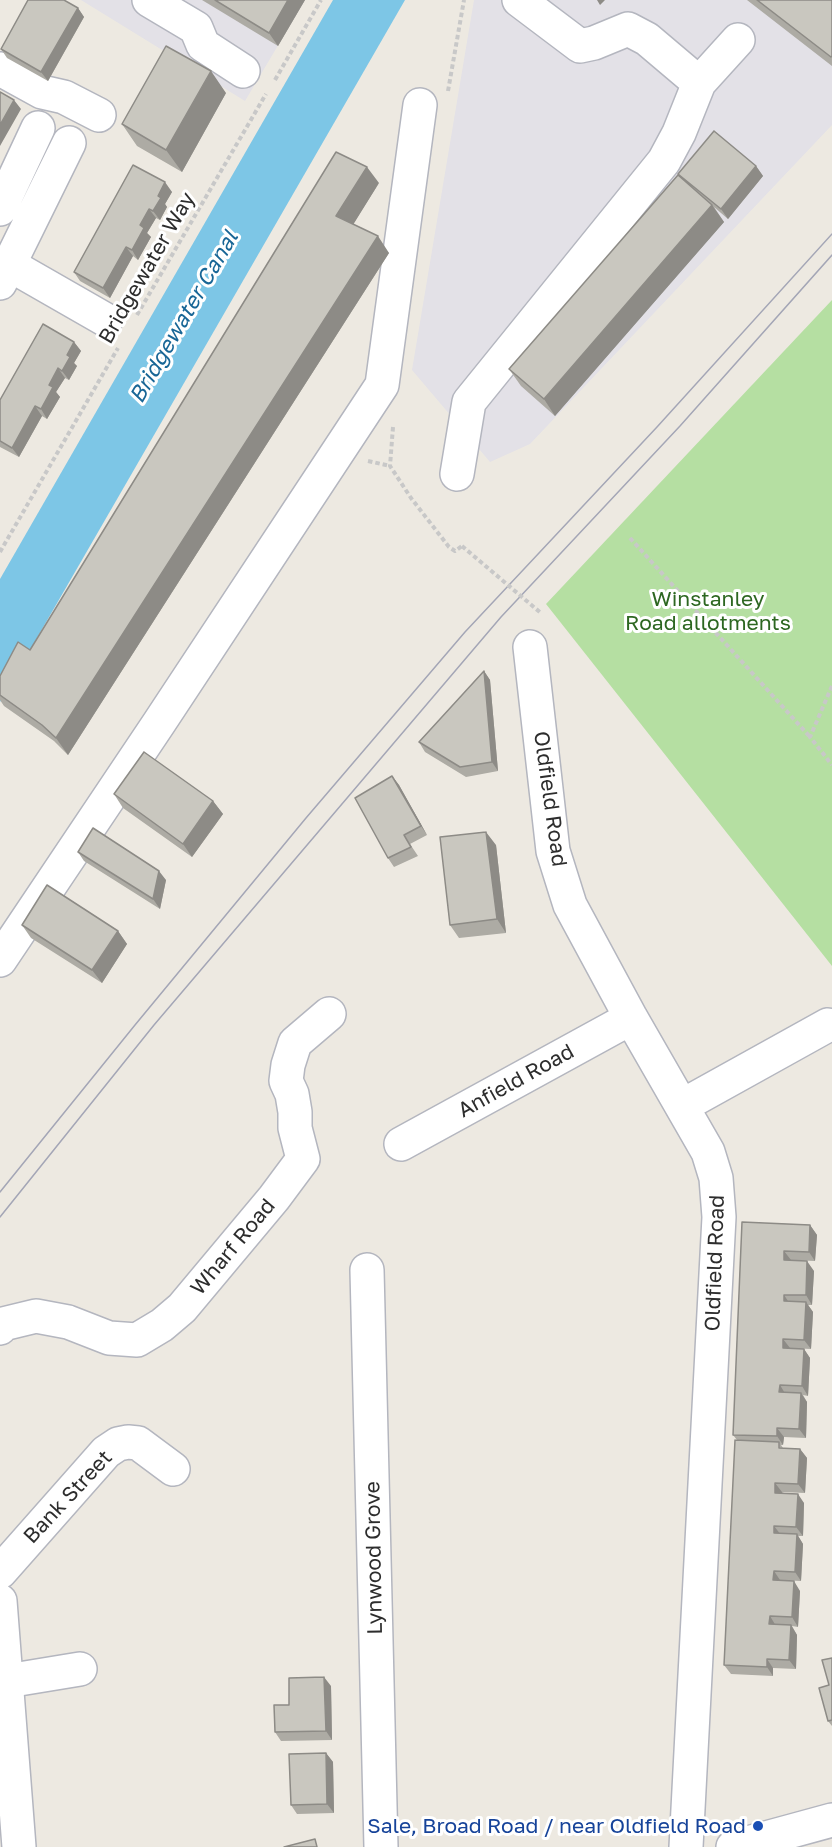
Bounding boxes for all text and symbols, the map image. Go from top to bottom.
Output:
street label: Bridgewater Way [93,188,201,348]
water label: Bridgewater Canal [124,226,244,408]
park label: Winstanley Road allotments [625,586,791,636]
street label: Oldfield Road [528,730,572,868]
street label: Anfield Road [454,1039,578,1123]
street label: Wharf Road [185,1194,281,1300]
street label: Oldfield Road [700,1194,730,1332]
street label: Bank Street [19,1445,117,1549]
street label: Lynwood Grove [360,1481,388,1635]
place label: Sale, Broad Road / near Oldfield Road [367,1813,746,1839]
marker: Sale, Broad Road / near Oldfield Road [751,1819,765,1833]

